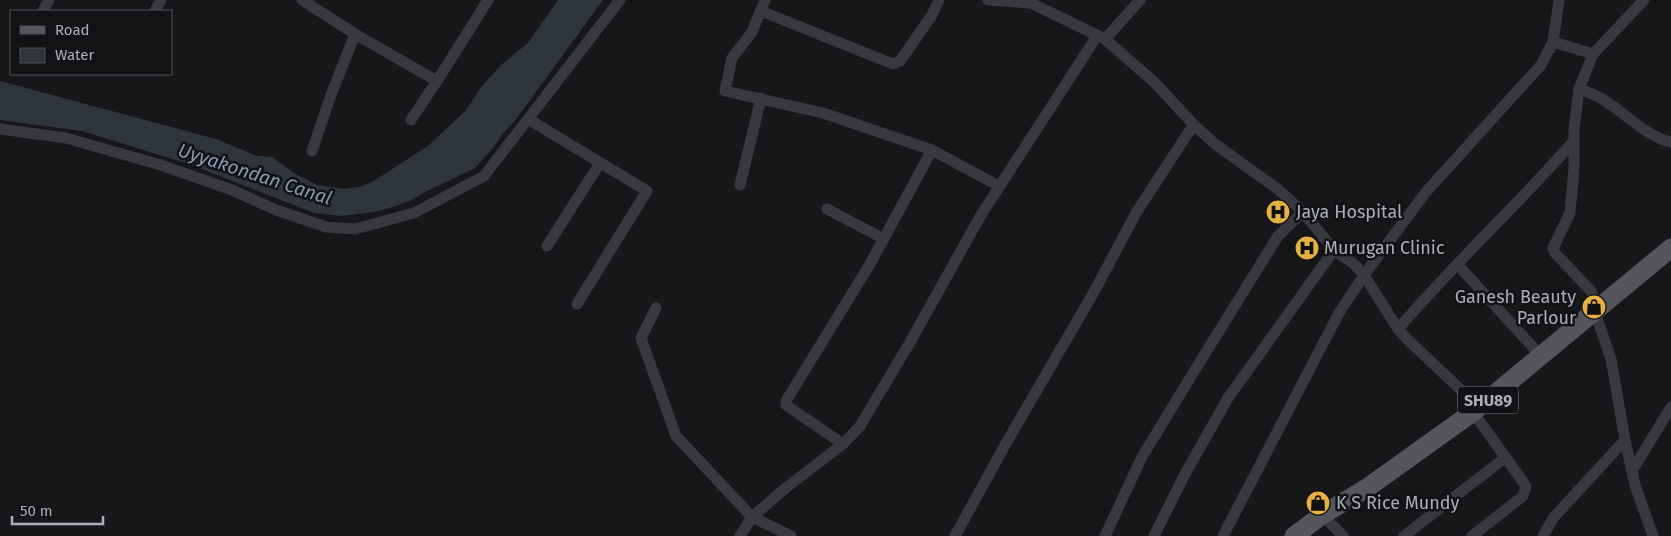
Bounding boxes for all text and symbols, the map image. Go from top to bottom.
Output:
legend [10,10,172,75]
text: Road [55,21,90,39]
text: Water [55,46,94,64]
water label: Uyyakondan Canal [175,138,335,210]
hospital icon: Jaya Hospital [1265,199,1291,225]
place label: Jaya Hospital [1296,201,1402,223]
hospital icon: Murugan Clinic [1294,235,1320,261]
place label: Murugan Clinic [1324,237,1445,259]
place label: Ganesh Beauty Parlour [1455,286,1576,329]
shop icon: Ganesh Beauty Parlour [1581,294,1607,320]
road number: SHU89 [1458,386,1518,414]
shop icon: K S Rice Mundy [1305,490,1331,516]
place label: K S Rice Mundy [1336,492,1460,514]
scale bar [12,494,104,526]
text: 50 m [20,502,53,520]

